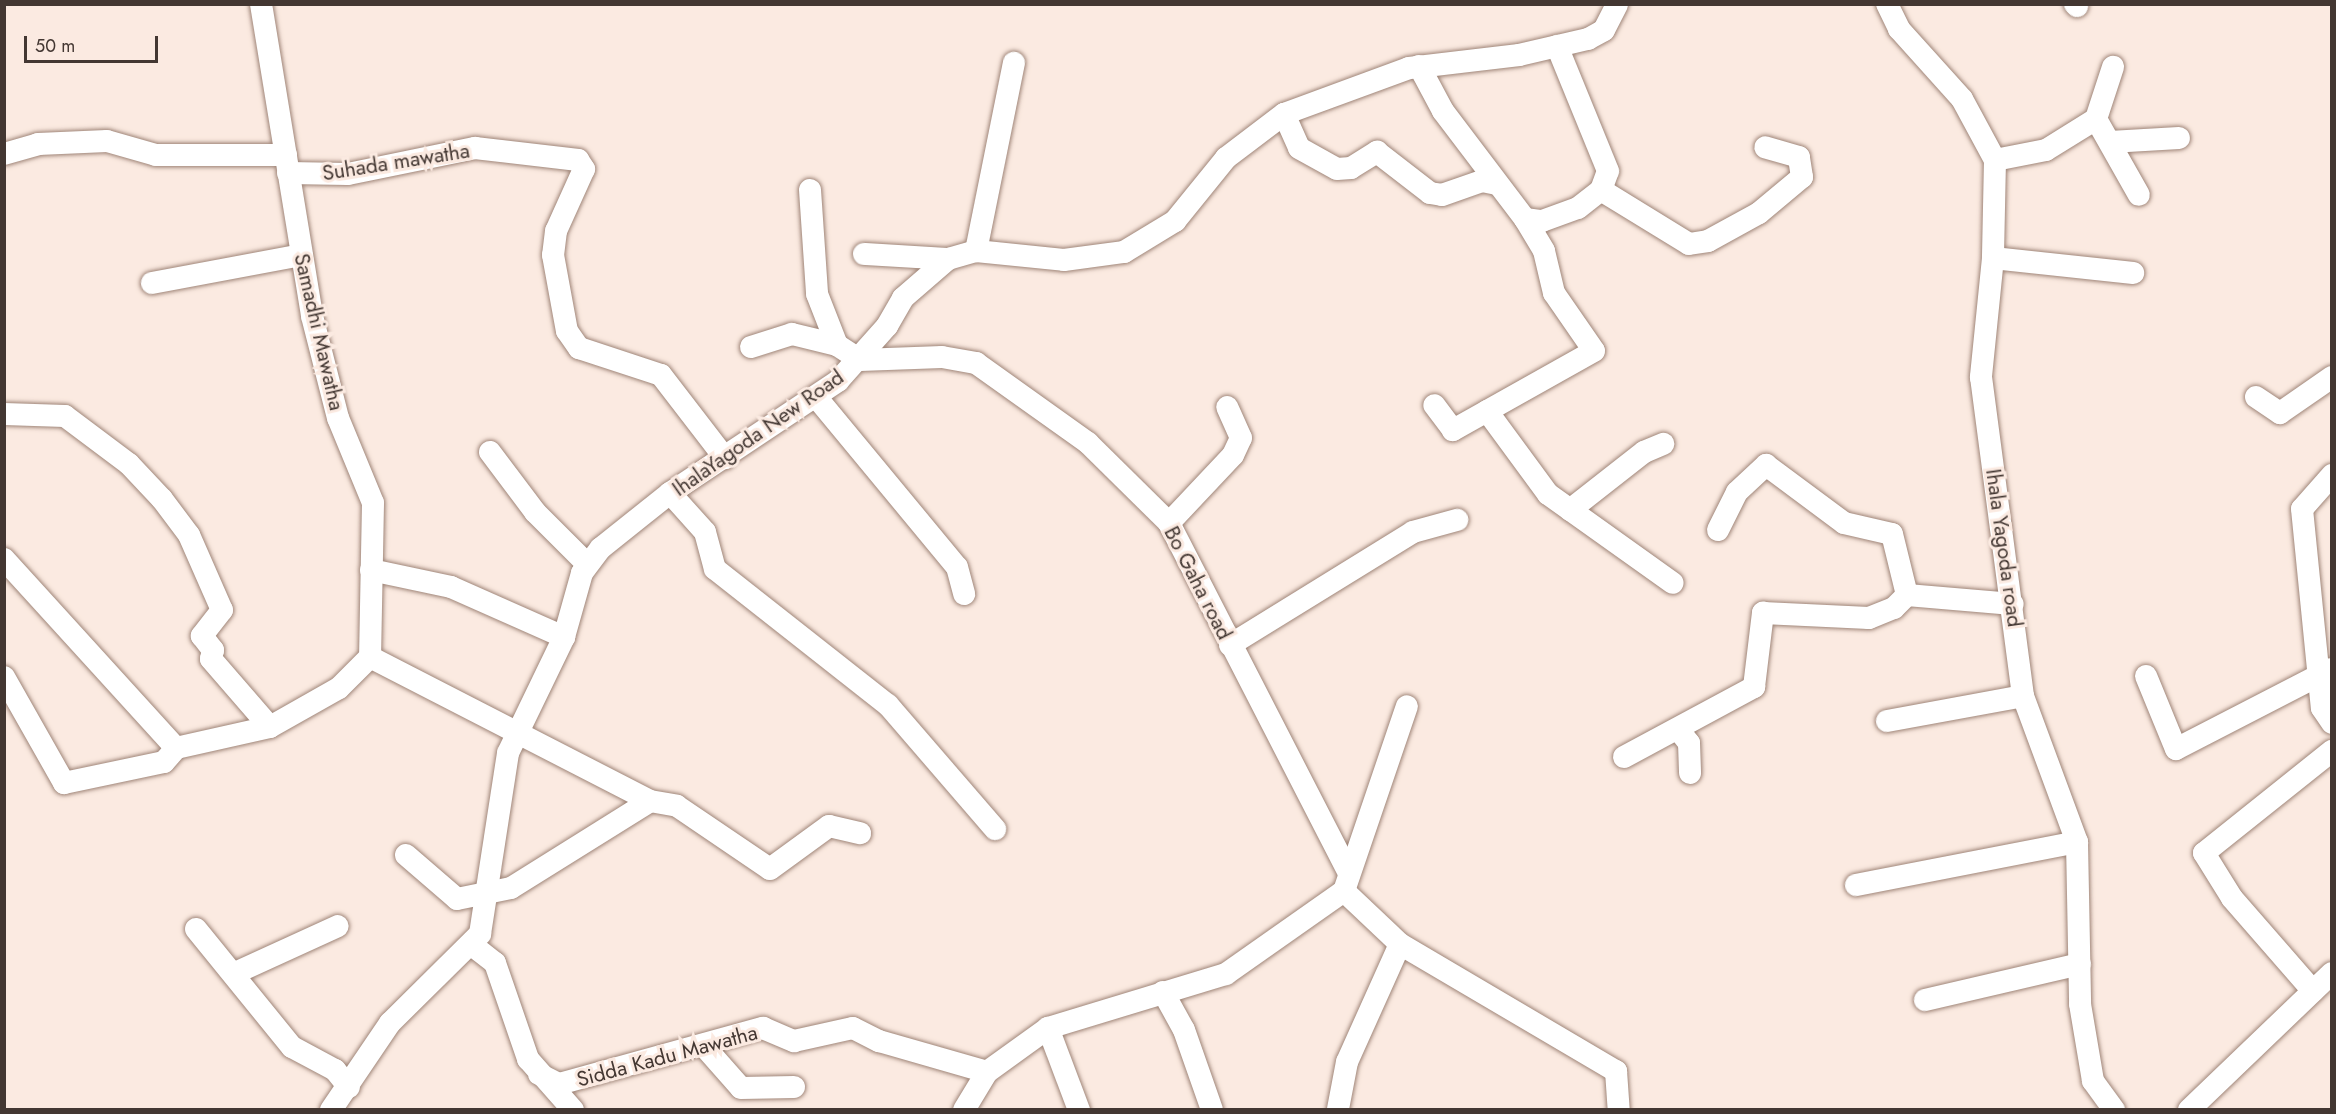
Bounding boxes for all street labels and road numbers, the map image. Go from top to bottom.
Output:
street label: Suhada mawatha [320,138,472,186]
street label: Samadhi Mawatha [289,251,349,413]
street label: IhalaYagoda New Road [667,364,849,502]
street label: Ihala Yagoda road [1980,467,2028,629]
street label: Bo Gaha road [1159,522,1237,644]
street label: Sidda Kadu Mawatha [574,1020,760,1092]

